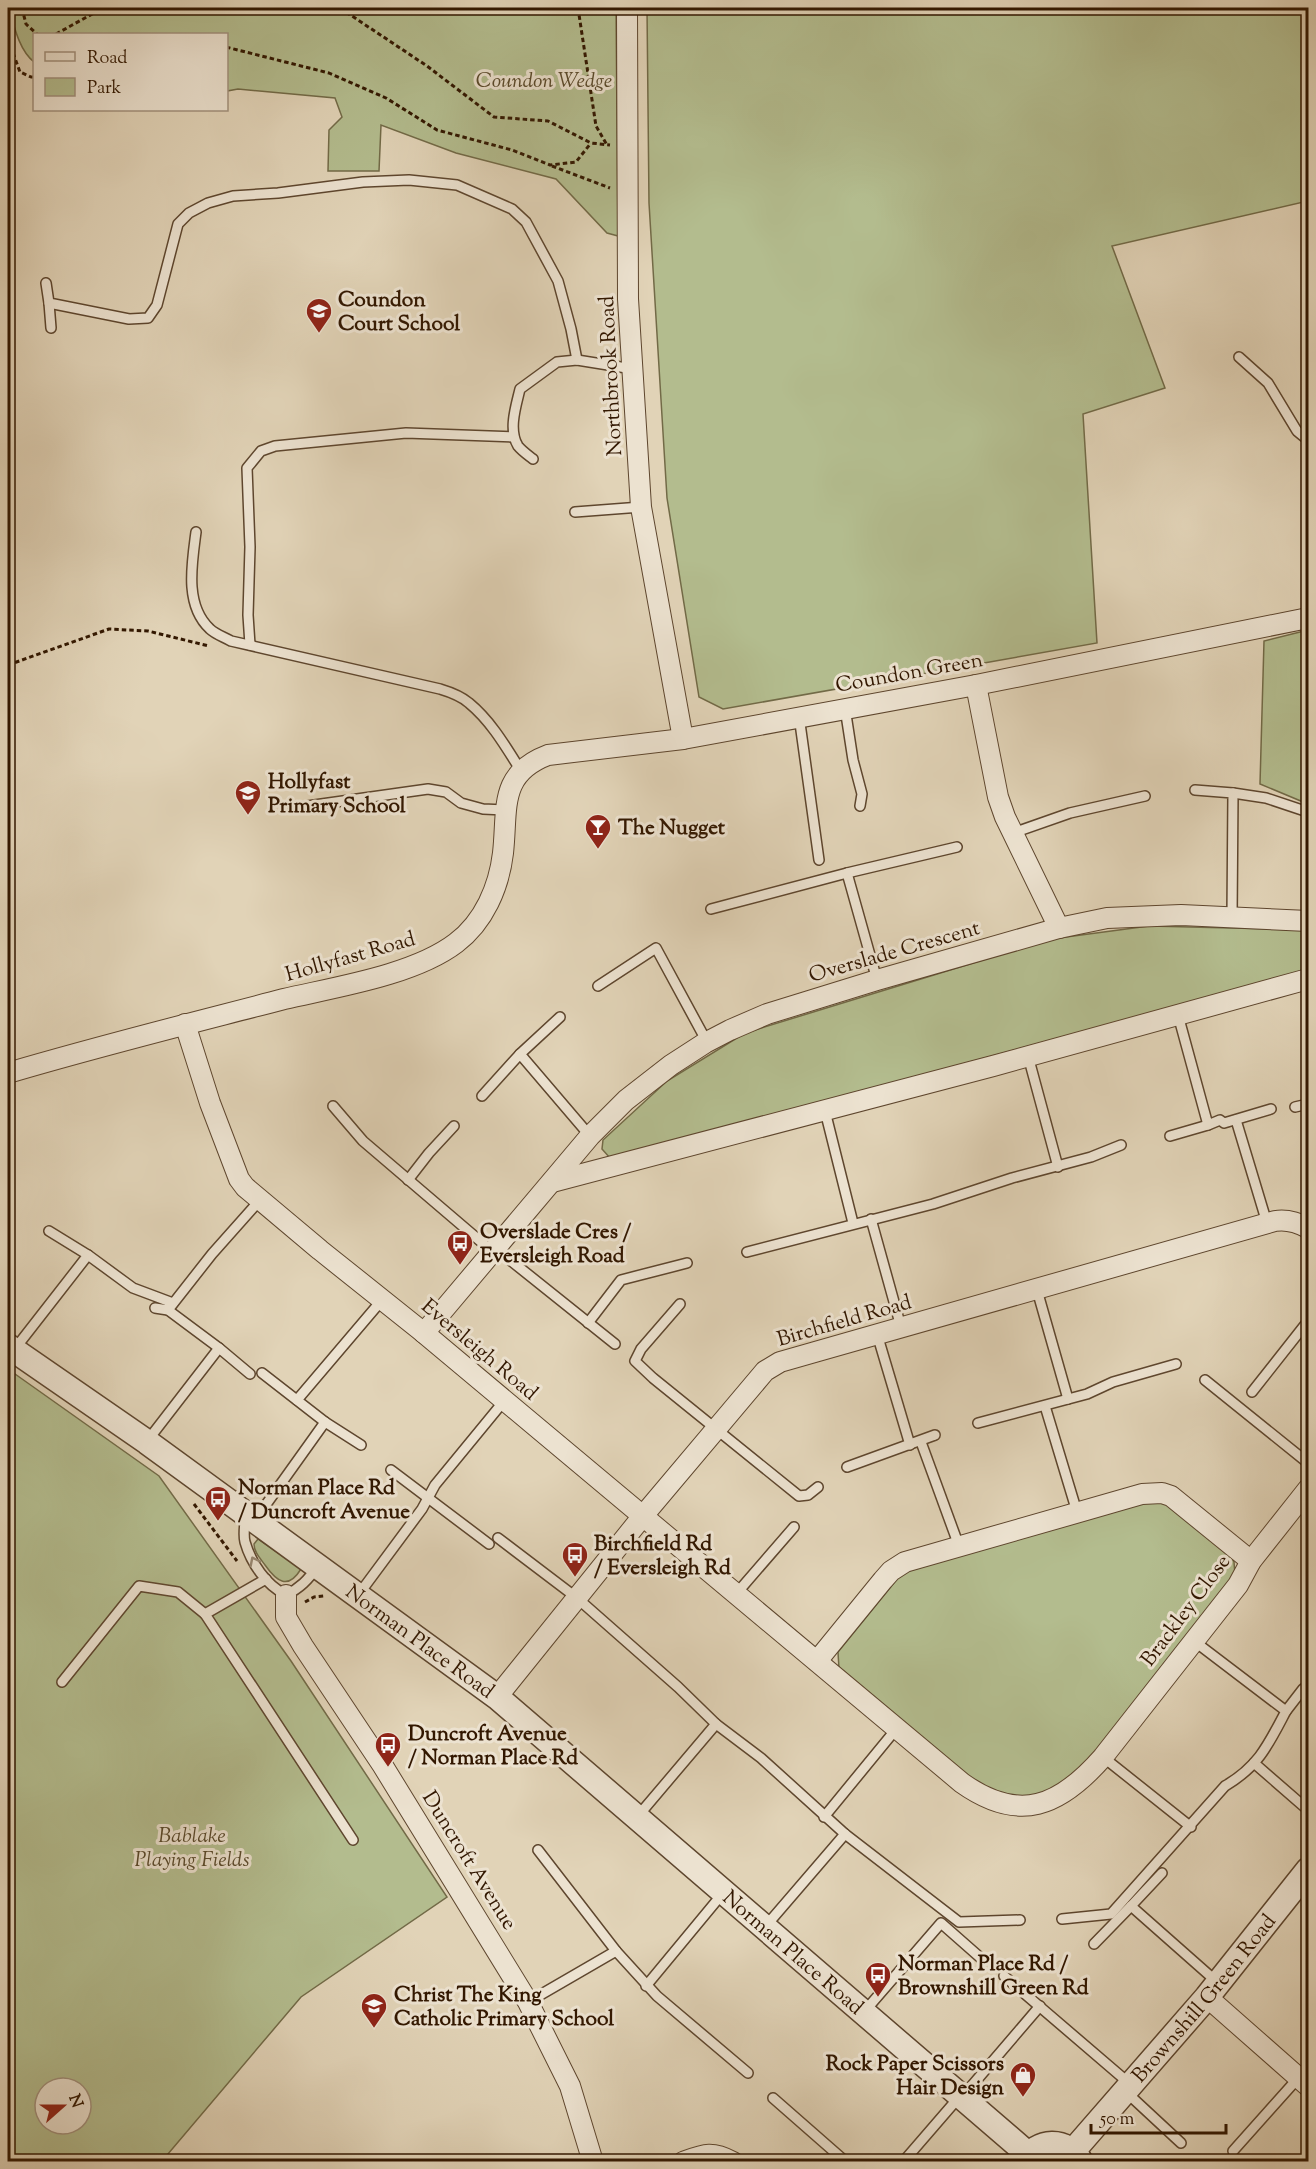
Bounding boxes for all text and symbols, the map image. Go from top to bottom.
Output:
legend [33,33,228,111]
text: Road [87,46,127,72]
park label: Coundon Wedge [476,67,612,97]
text: Park [87,76,122,102]
place label: Coundon Court School [338,286,460,340]
street label: Northbrook Road [593,295,631,457]
school or university icon: Coundon Court School [304,296,334,334]
street label: Coundon Green [833,646,985,702]
place label: Hollyfast Primary School [268,768,406,822]
school or university icon: Hollyfast Primary School [233,778,263,816]
bar icon: The Nugget [583,812,613,850]
place label: The Nugget [618,814,726,844]
street label: Overslade Crescent [806,914,984,992]
street label: Hollyfast Road [282,925,419,991]
place label: Overslade Cres / Eversleigh Road [480,1218,631,1272]
bus stop icon: Overslade Cres / Eversleigh Road [445,1228,475,1266]
street label: Birchfield Road [774,1288,916,1355]
street label: Eversleigh Road [414,1293,544,1409]
place label: Norman Place Rd / Duncroft Avenue [238,1474,410,1528]
bus stop icon: Norman Place Rd / Duncroft Avenue [203,1484,233,1522]
place label: Birchfield Rd / Eversleigh Rd [594,1530,731,1584]
bus stop icon: Birchfield Rd / Eversleigh Rd [560,1540,590,1578]
street label: Brackley Close [1134,1549,1239,1674]
one-way arrow [250,1557,261,1567]
street label: Norman Place Road [338,1578,500,1707]
place label: Duncroft Avenue / Norman Place Rd [408,1720,578,1774]
bus stop icon: Duncroft Avenue / Norman Place Rd [373,1730,403,1768]
street label: Duncroft Avenue [413,1786,523,1936]
park label: Bablake Playing Fields [135,1822,249,1876]
street label: Norman Place Road [715,1884,869,2023]
street label: Brownshill Green Road [1126,1908,1284,2090]
place label: Norman Place Rd / Brownshill Green Rd [898,1950,1089,2004]
bus stop icon: Norman Place Rd / Brownshill Green Rd [863,1960,893,1998]
place label: Christ The King Catholic Primary School [394,1981,614,2035]
school or university icon: Christ The King Catholic Primary School [359,1991,389,2029]
place label: Rock Paper Scissors Hair Design [826,2050,1005,2104]
shop icon: Rock Paper Scissors Hair Design [1008,2060,1038,2098]
north arrow [33,2076,93,2136]
text: N [62,2091,88,2112]
scale bar [1091,2097,1226,2135]
text: 50 m [1099,2107,1135,2133]

